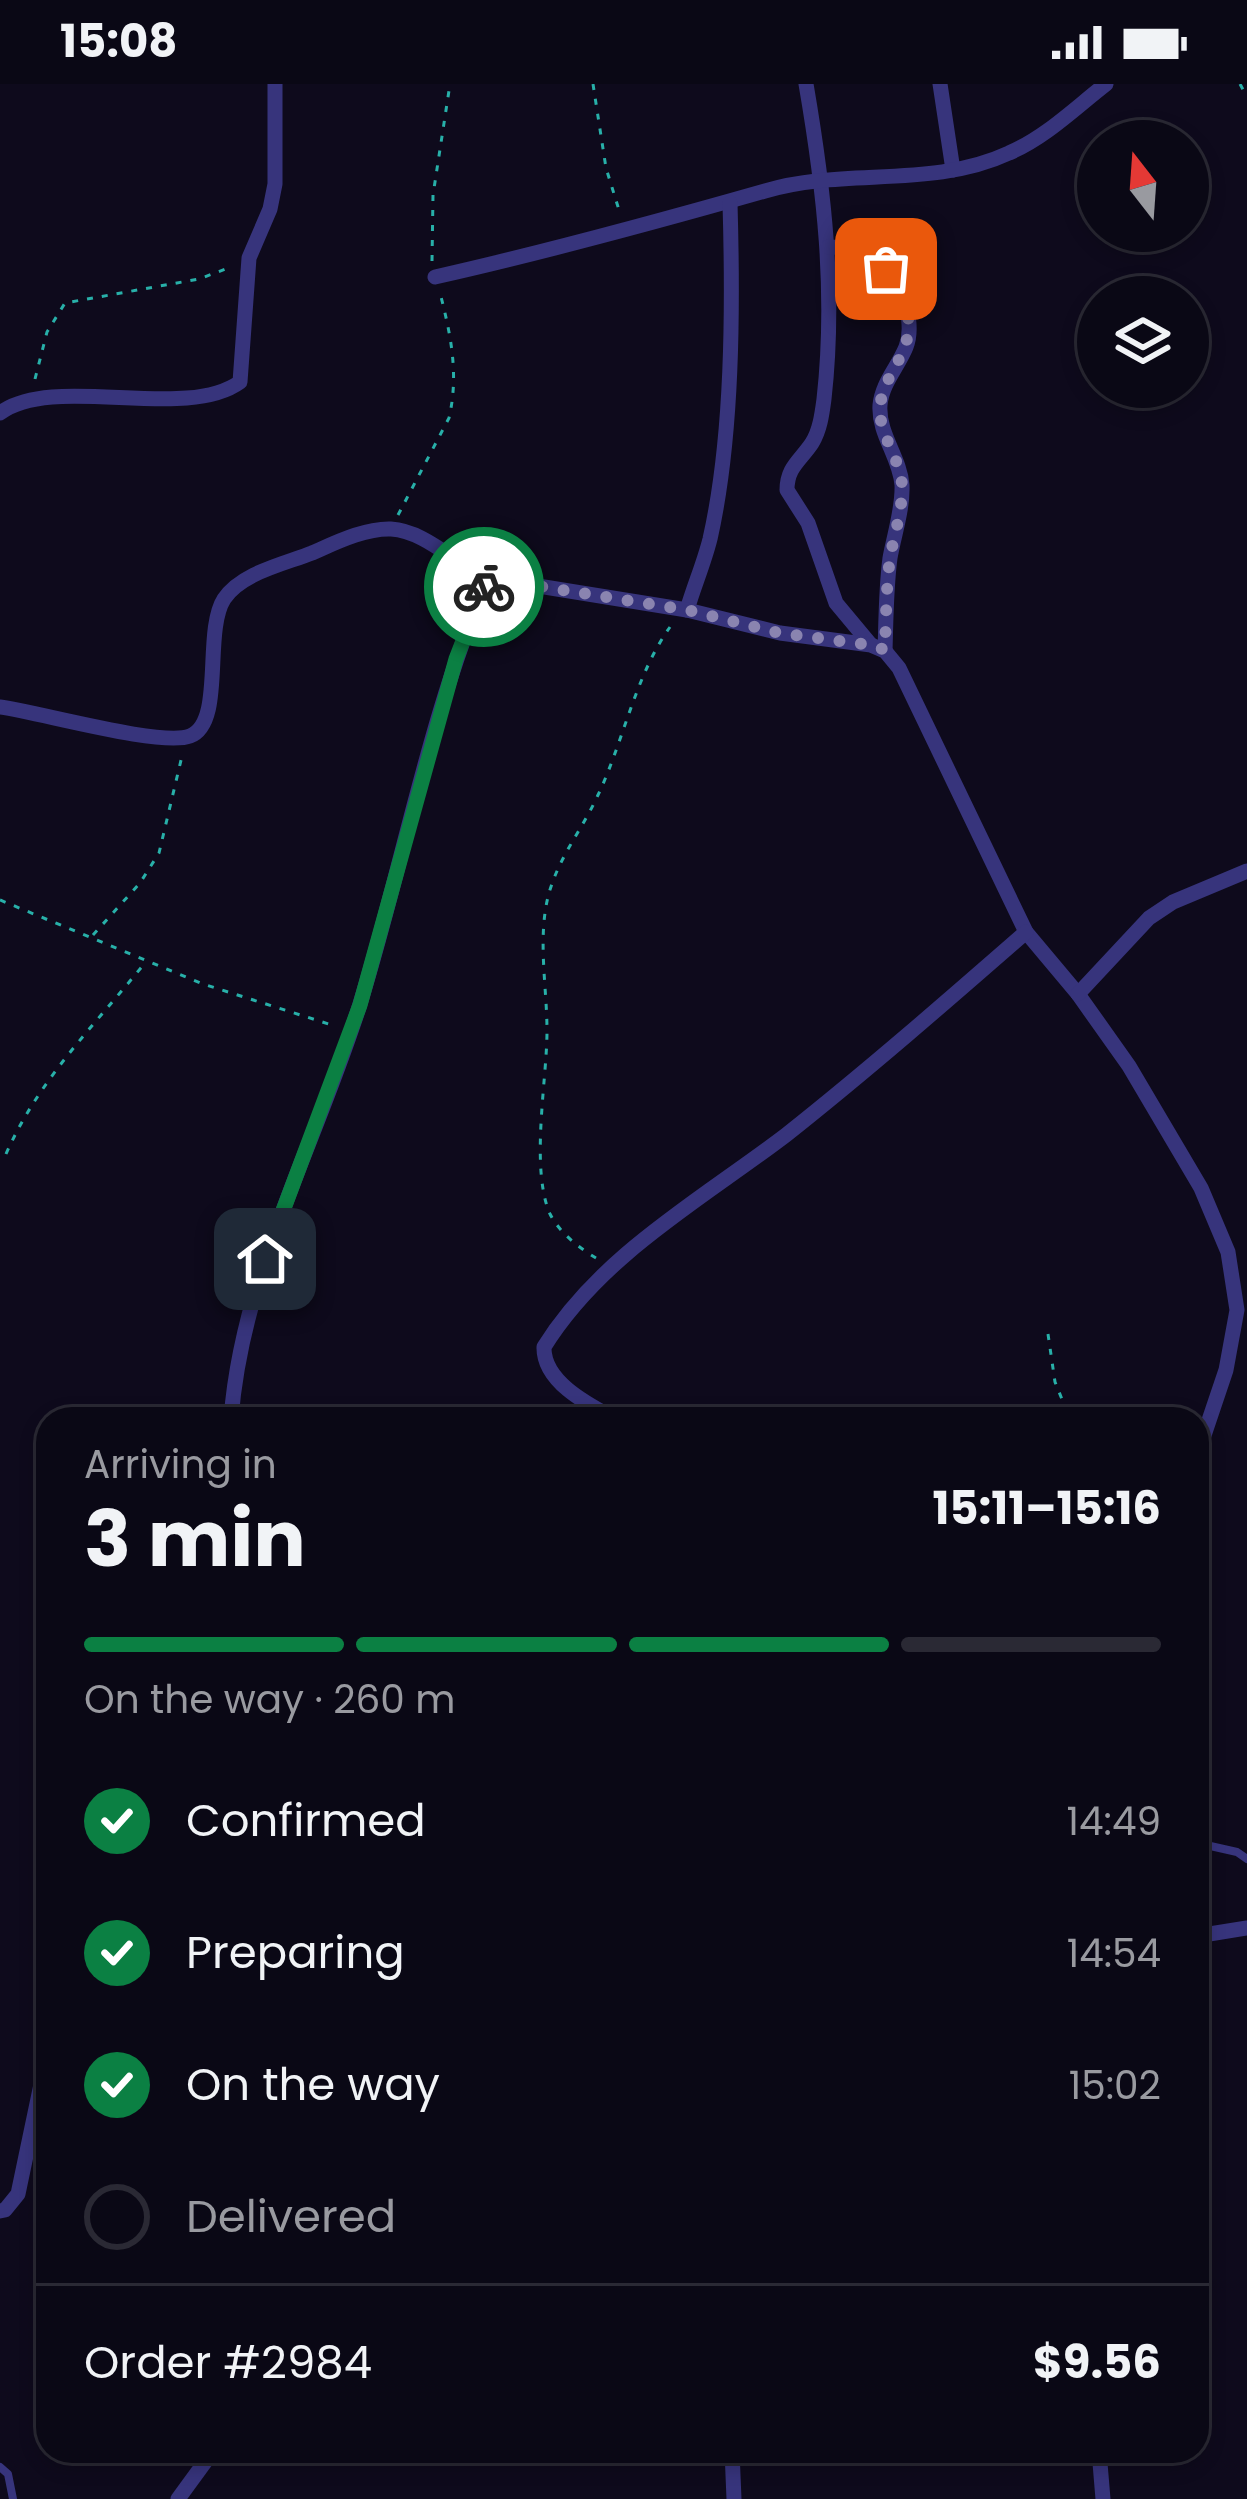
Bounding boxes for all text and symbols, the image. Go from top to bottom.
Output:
text: 15:08 [60,10,177,73]
north arrow [1077,120,1209,252]
map controls [1077,120,1209,408]
pin [835,218,937,320]
icon: bag [853,236,919,302]
button: layers [1077,276,1209,408]
courier [424,527,544,647]
icon: bike [451,554,517,620]
pin [214,1208,316,1310]
icon: home [232,1226,298,1292]
text: Arriving in [84,1437,277,1492]
text: 15:11–15:16 [932,1477,1161,1540]
text: 3 min [84,1484,306,1593]
text: On the way · 260 m [84,1672,455,1727]
icon: check [84,1788,150,1854]
text: Confirmed [186,1789,426,1852]
text: 14:49 [1067,1794,1161,1849]
icon: check [84,1920,150,1986]
text: Preparing [186,1921,405,1984]
text: 14:54 [1067,1926,1161,1981]
icon: check [84,2052,150,2118]
text: On the way [186,2053,440,2116]
text: 15:02 [1069,2058,1161,2113]
text: Delivered [186,2185,396,2248]
text: Order #2984 [84,2331,372,2394]
text: $9.56 [1033,2331,1161,2394]

